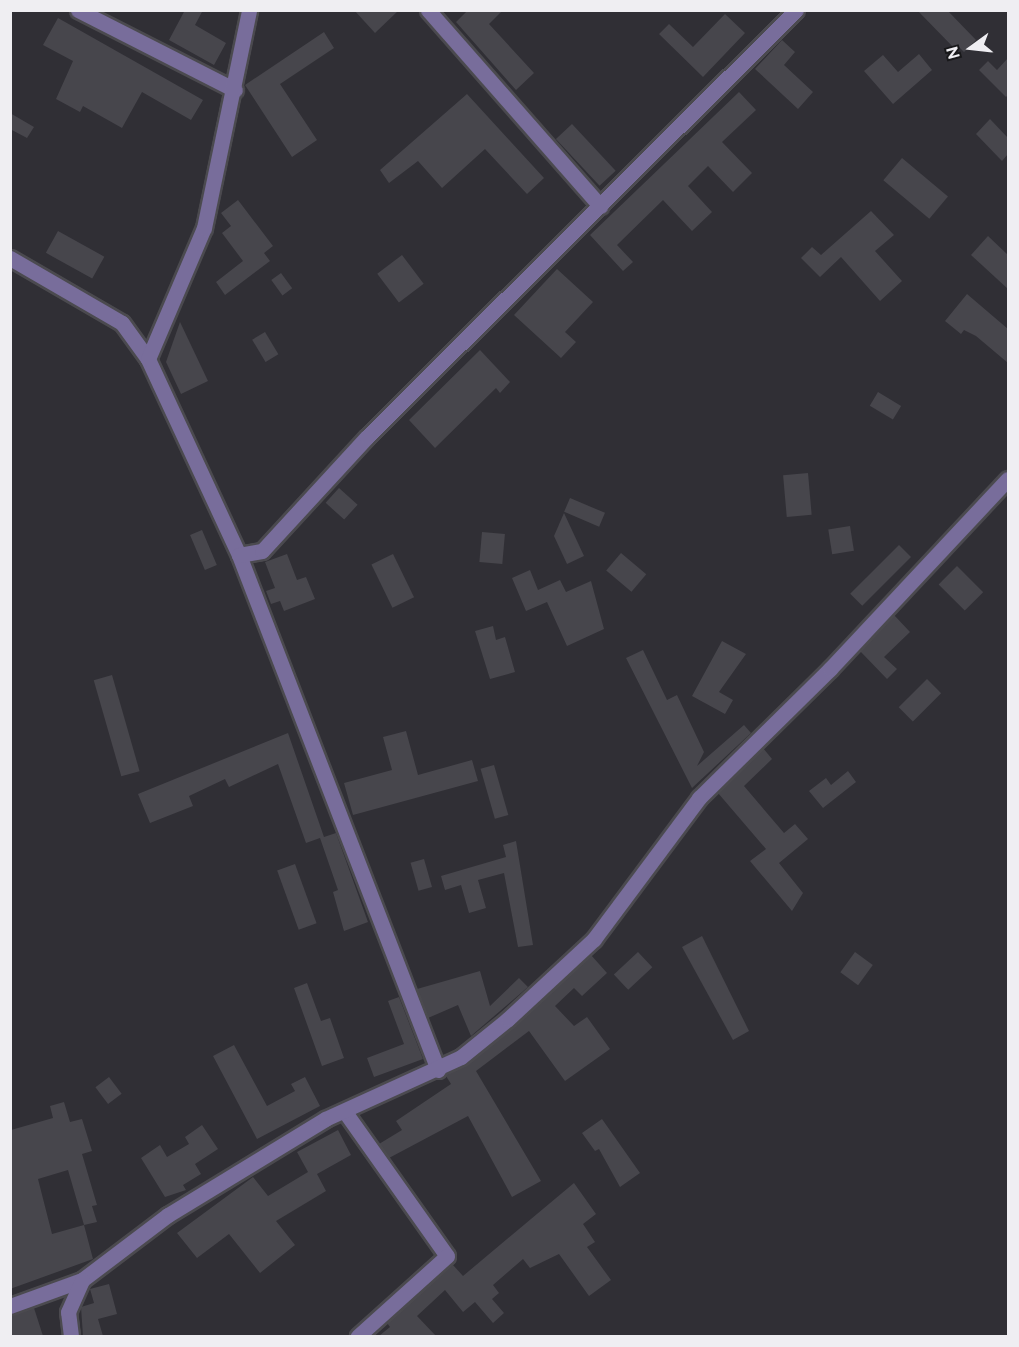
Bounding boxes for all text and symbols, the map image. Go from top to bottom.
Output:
north arrow [941,18,1001,78]
text: N [942,44,964,61]

